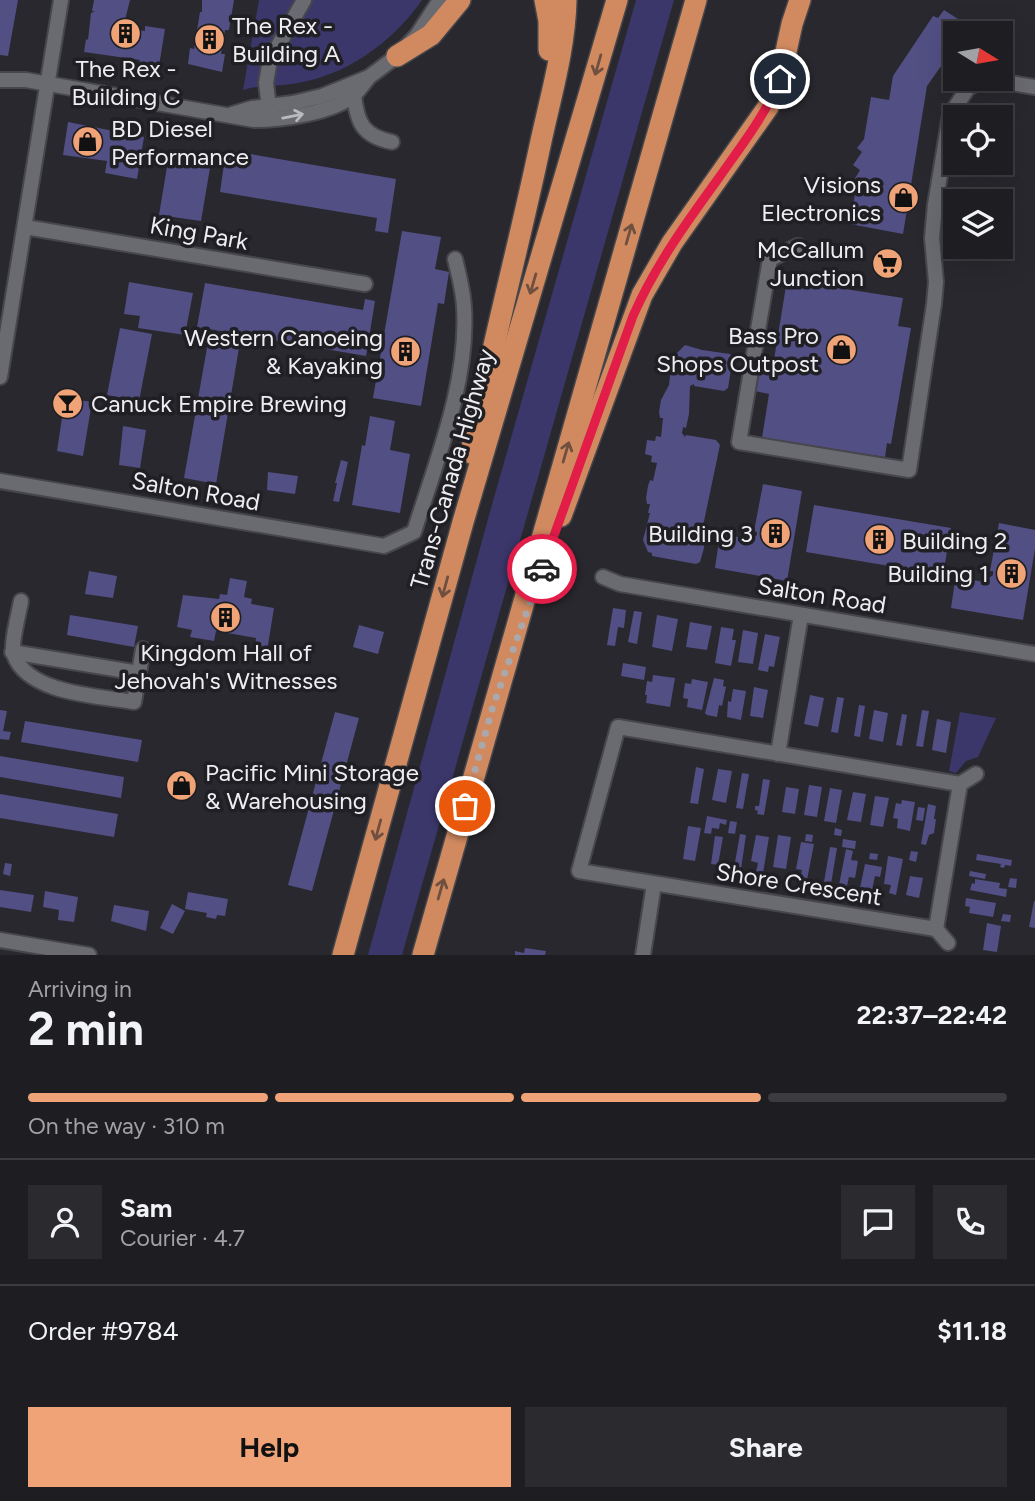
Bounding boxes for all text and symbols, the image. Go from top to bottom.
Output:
place label: The Rex - Building A [232,11,341,68]
building icon: The Rex - Building C [109,17,143,51]
north arrow [943,21,1013,91]
map controls [943,21,1013,259]
building icon: The Rex - Building A [192,22,226,56]
pin [750,49,810,109]
place label: The Rex - Building C [71,54,181,111]
one-way arrow [590,54,603,76]
icon: home [761,60,799,98]
button: locate [943,105,1013,175]
one-way arrow [281,109,304,122]
place label: BD Diesel Performance [111,114,249,171]
shop icon: BD Diesel Performance [71,125,105,159]
place label: Visions Electronics [761,170,881,227]
shop icon: Visions Electronics [887,181,921,215]
button: layers [943,189,1013,259]
street label: King Park [148,210,251,256]
one-way arrow [623,223,636,245]
place label: McCallum Junction [757,235,864,292]
supermarket icon: McCallum Junction [870,246,904,280]
one-way arrow [526,272,539,294]
place label: Bass Pro Shops Outpost [656,321,819,378]
place label: Western Canoeing & Kayaking [184,323,383,380]
shop icon: Bass Pro Shops Outpost [825,332,859,366]
building icon: Western Canoeing & Kayaking [389,334,423,368]
street label: Trans-Canada Highway [404,345,500,592]
bar icon: Canuck Empire Brewing [51,386,85,420]
place label: Canuck Empire Brewing [91,389,347,418]
one-way arrow [560,441,573,464]
street label: Salton Road [130,465,262,517]
building icon: Building 3 [759,516,793,550]
place label: Building 3 [648,519,753,548]
building icon: Building 2 [862,523,896,557]
place label: Building 2 [902,526,1007,555]
courier [507,534,577,604]
icon: car [523,550,561,588]
building icon: Building 1 [995,556,1029,590]
place label: Building 1 [887,559,989,588]
street label: Salton Road [756,571,888,619]
one-way arrow [438,575,451,598]
building icon: Kingdom Hall of Jehovah's Witnesses [209,601,243,635]
place label: Kingdom Hall of Jehovah's Witnesses [114,638,338,695]
place label: Pacific Mini Storage & Warehousing [205,758,419,815]
shop icon: Pacific Mini Storage & Warehousing [165,769,199,803]
pin [435,776,495,836]
icon: bag [446,787,484,825]
one-way arrow [370,819,383,841]
street label: Shore Crescent [714,857,884,911]
one-way arrow [436,879,449,901]
text: Arriving in [28,975,132,1003]
text: 22:37–22:42 [856,999,1007,1031]
text: 2 min [28,1001,144,1057]
text: On the way · 310 m [28,1112,225,1140]
button: person [28,1185,102,1259]
button: chat [841,1185,915,1259]
button: phone [933,1185,1007,1259]
text: Sam [120,1192,172,1224]
text: Courier · 4.7 [120,1224,245,1252]
text: Order #9784 [28,1315,179,1347]
text: $11.18 [937,1315,1007,1347]
button: Help [28,1407,511,1487]
button: Share [525,1407,1007,1487]

